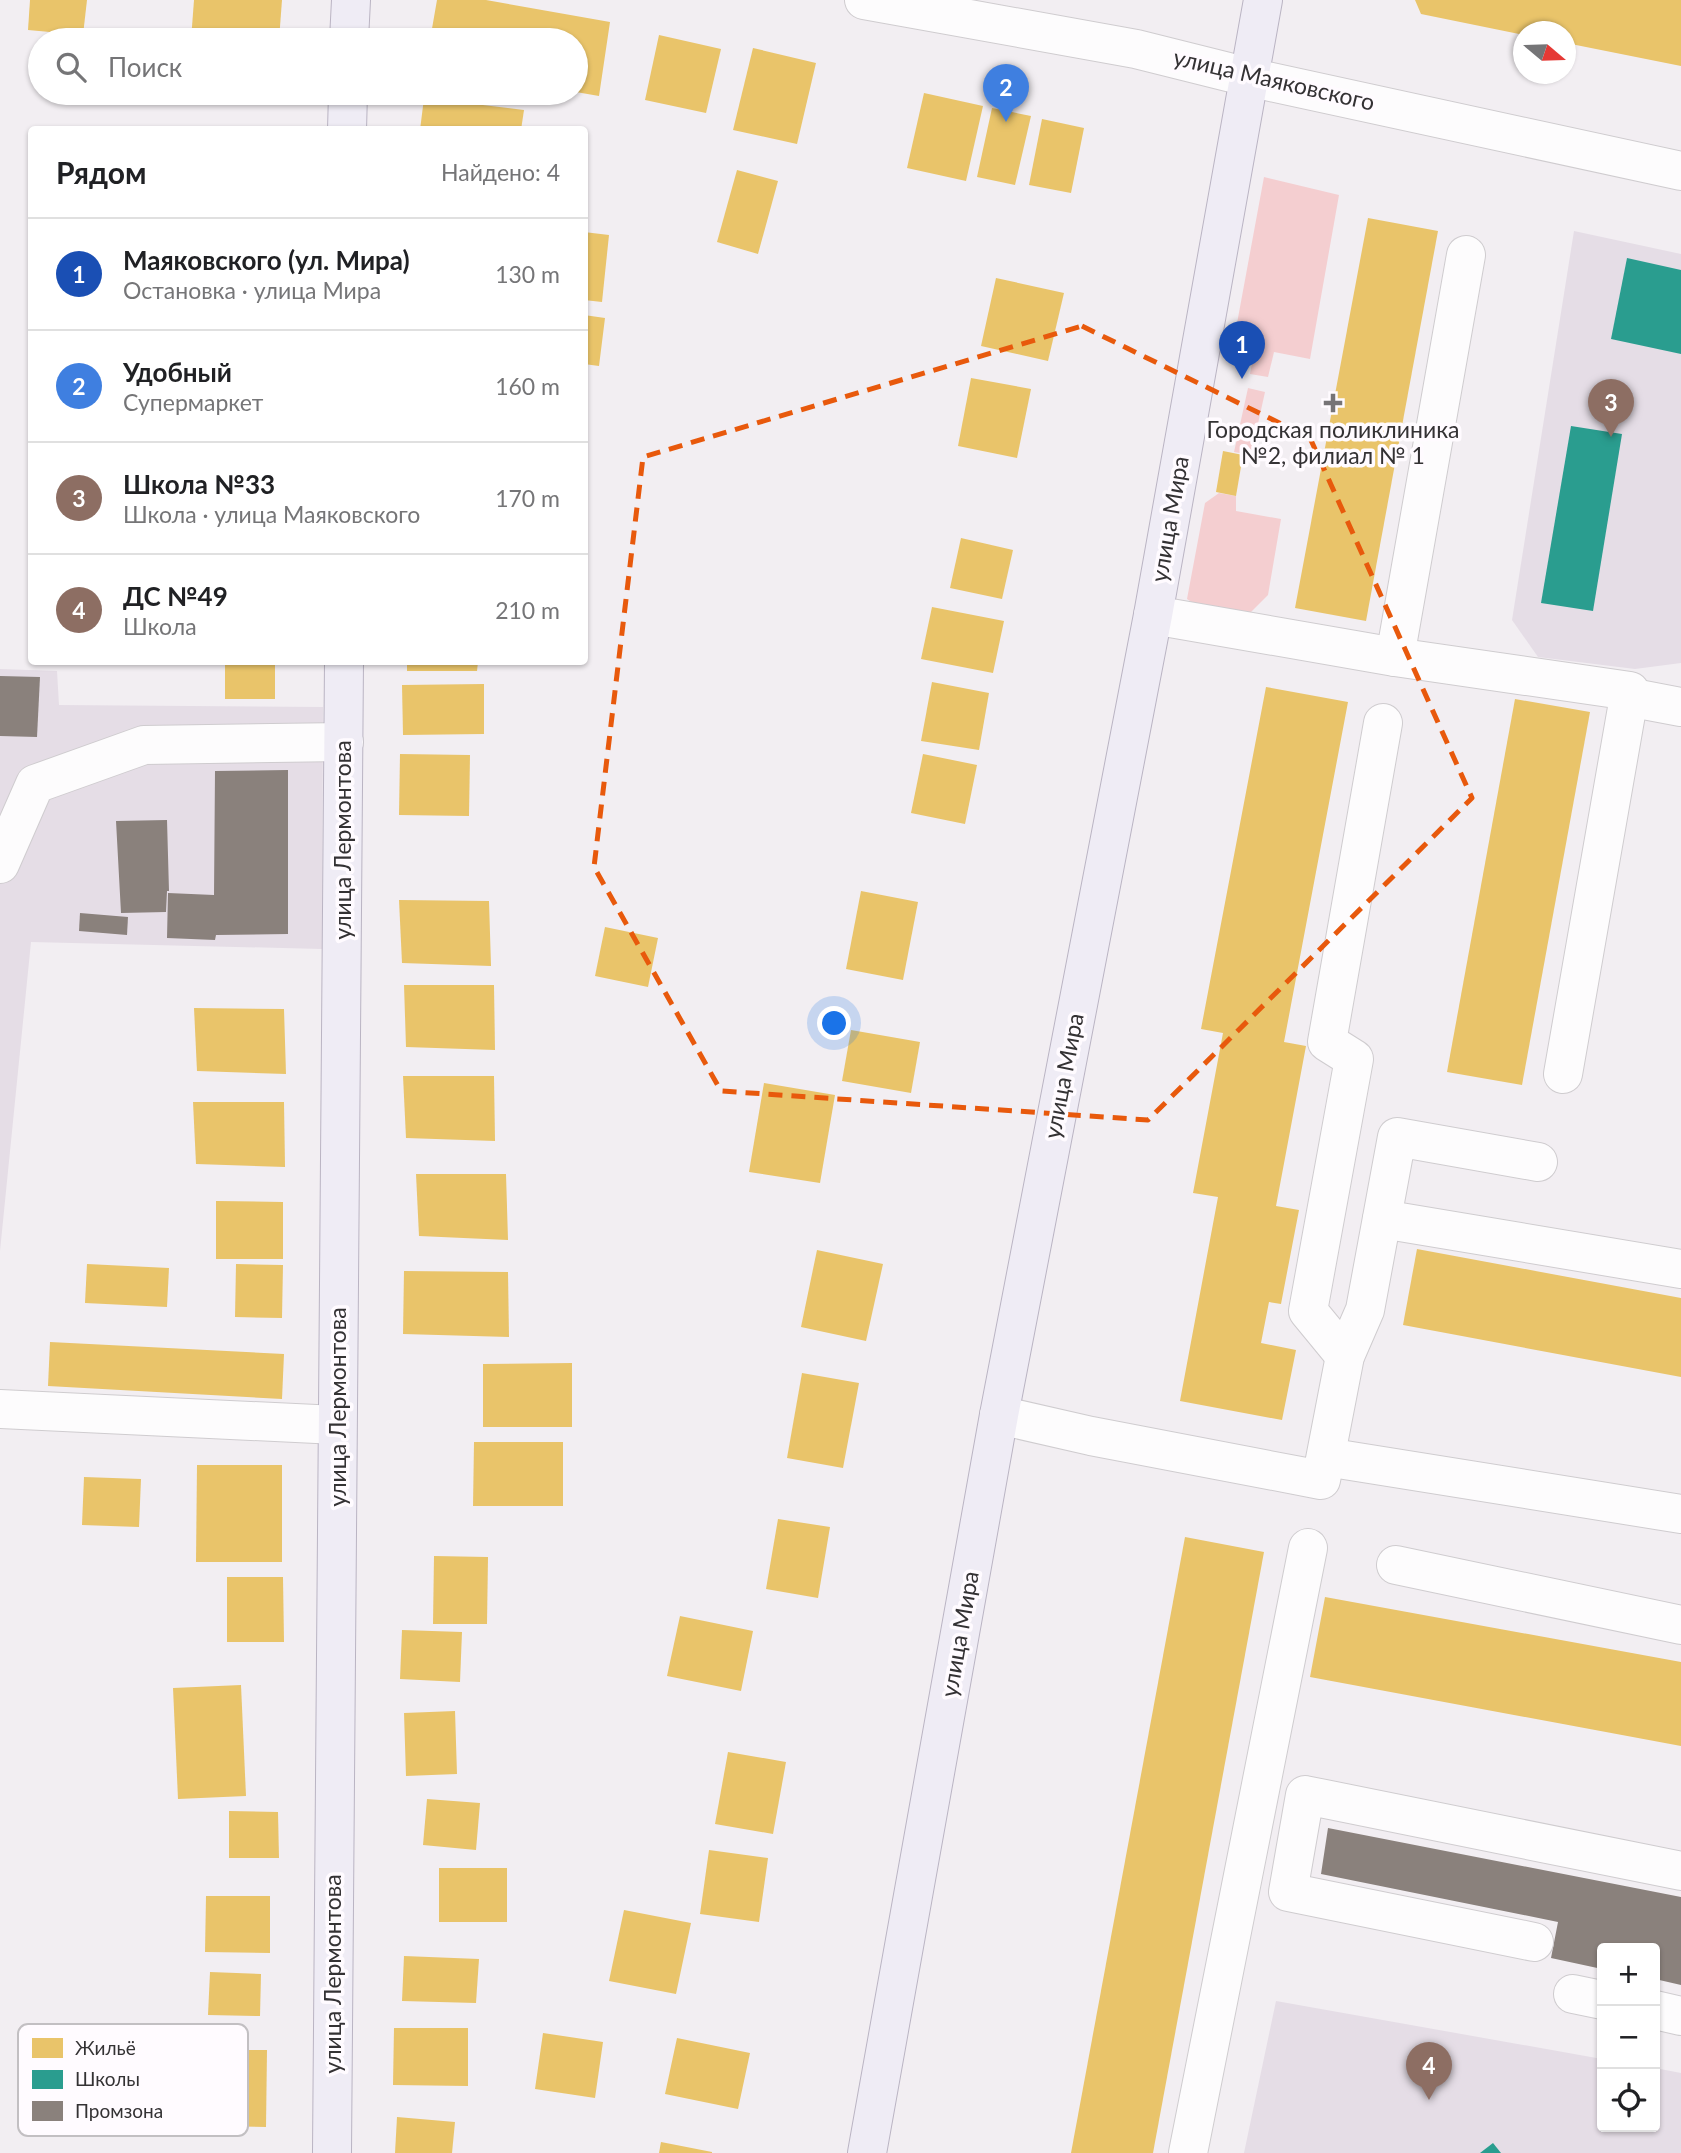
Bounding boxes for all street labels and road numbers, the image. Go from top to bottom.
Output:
street label: улица Маяковского [1171,42,1378,116]
street label: улица Мира [1144,454,1194,584]
street label: улица Лермонтова [328,740,356,940]
street label: улица Мира [1037,1011,1089,1141]
street label: улица Лермонтова [323,1307,351,1507]
street label: улица Мира [934,1569,984,1699]
street label: улица Лермонтова [318,1874,346,2074]

